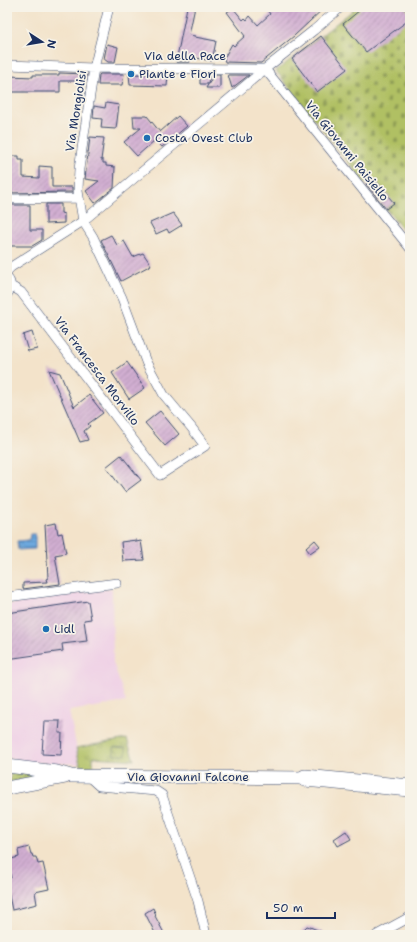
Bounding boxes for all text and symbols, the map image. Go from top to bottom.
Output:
north arrow [22,22,62,62]
text: N [43,38,60,50]
street label: Via della Pace [144,48,226,64]
place label: Piante e Fiori [139,66,216,82]
street label: Via Mongiolisi [62,69,90,153]
marker: Piante e Fiori [126,69,136,79]
street label: Via Giovanni Paisiello [302,97,392,205]
place label: Costa Ovest Club [155,130,253,146]
marker: Costa Ovest Club [142,133,152,143]
street label: Via Francesca Morvillo [51,313,143,429]
place label: Lidl [54,621,75,637]
marker: Lidl [41,624,51,634]
street label: Via Giovanni Falcone [127,769,249,785]
scale bar [267,894,335,920]
text: 50 m [273,900,303,916]

